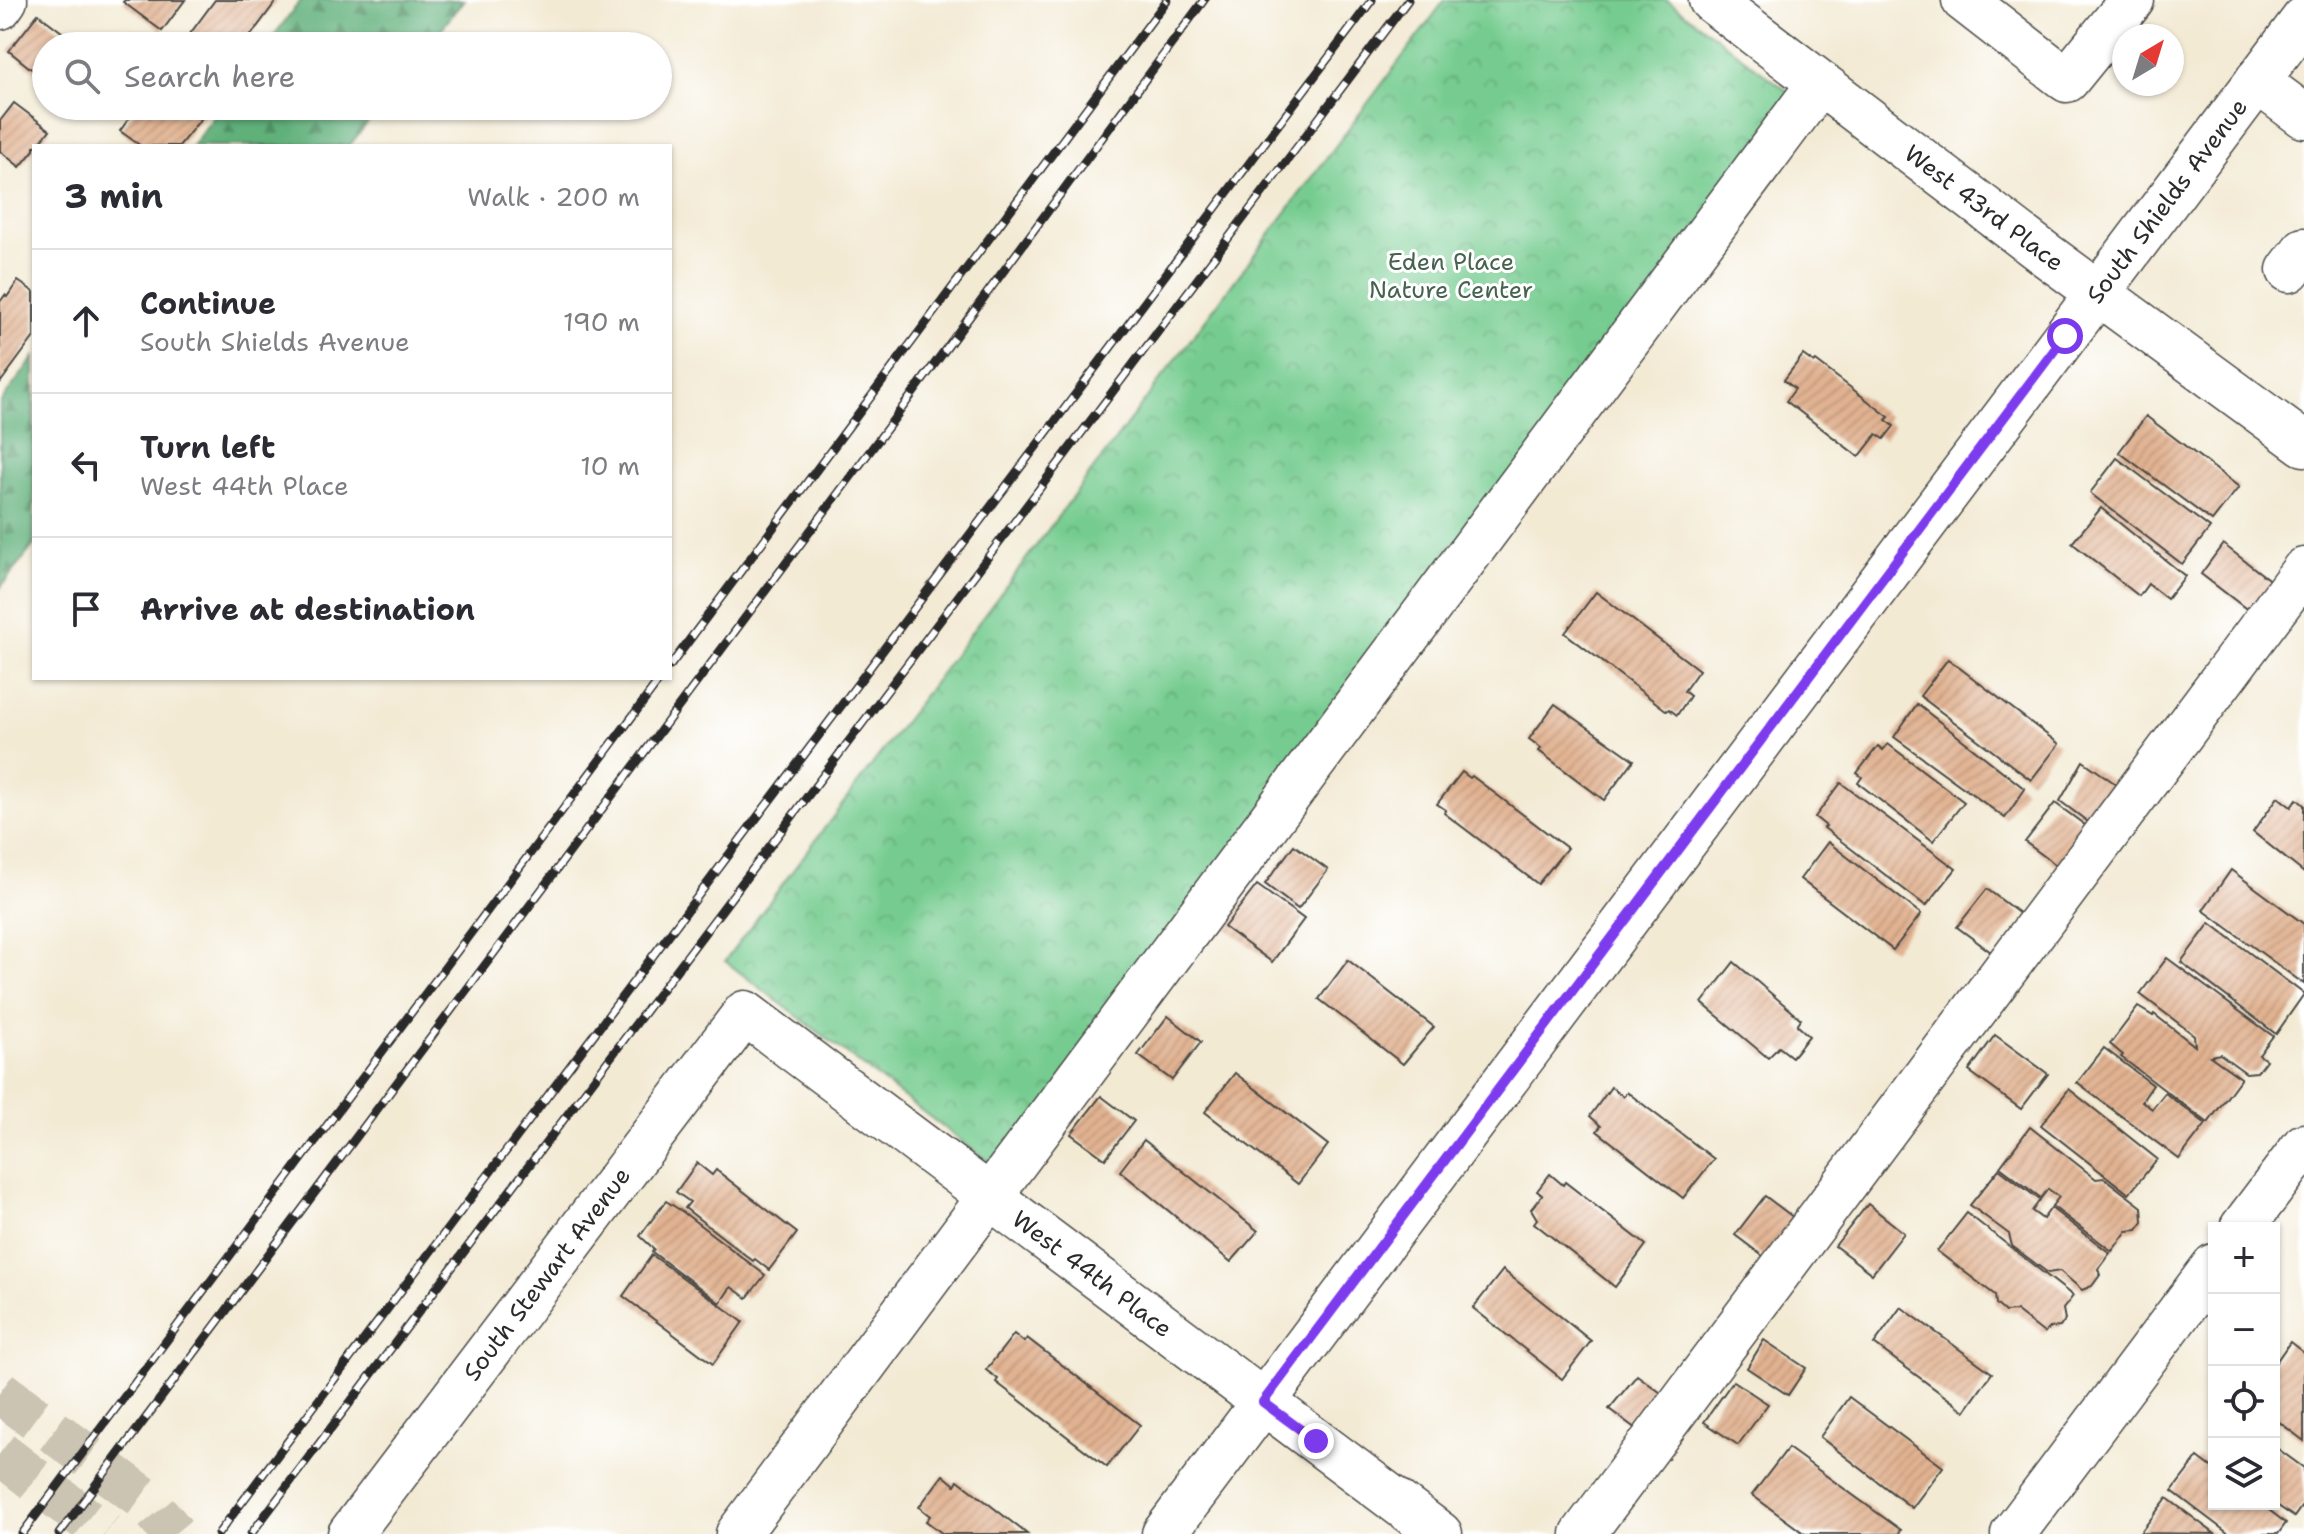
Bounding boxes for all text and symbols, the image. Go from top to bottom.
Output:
north arrow [2112,24,2184,96]
search box [32,32,672,120]
icon: search [60,54,104,98]
text: Search here [124,56,295,97]
street label: South Shields Avenue [2079,92,2255,310]
street label: West 43rd Place [1898,138,2070,278]
text: 3 min [64,173,163,219]
text: Walk · 200 m [467,179,640,214]
park label: Eden Place Nature Center [1369,246,1533,306]
text: Continue [140,283,276,324]
icon: ahead [64,299,108,343]
text: 190 m [563,304,640,339]
route start [2047,318,2083,354]
text: South Shields Avenue [140,324,410,359]
text: Turn left [140,427,275,468]
icon: left [64,443,108,487]
text: 10 m [580,448,640,483]
text: West 44th Place [140,468,349,503]
icon: arrive [64,587,108,631]
text: Arrive at destination [140,589,475,630]
street label: South Stewart Avenue [456,1161,638,1387]
street label: West 44th Place [1005,1203,1179,1345]
map controls [2208,1222,2280,1510]
button: + [2208,1222,2280,1294]
button: − [2208,1294,2280,1366]
button: locate [2208,1366,2280,1438]
route end [1298,1423,1334,1459]
button: layers [2208,1438,2280,1510]

